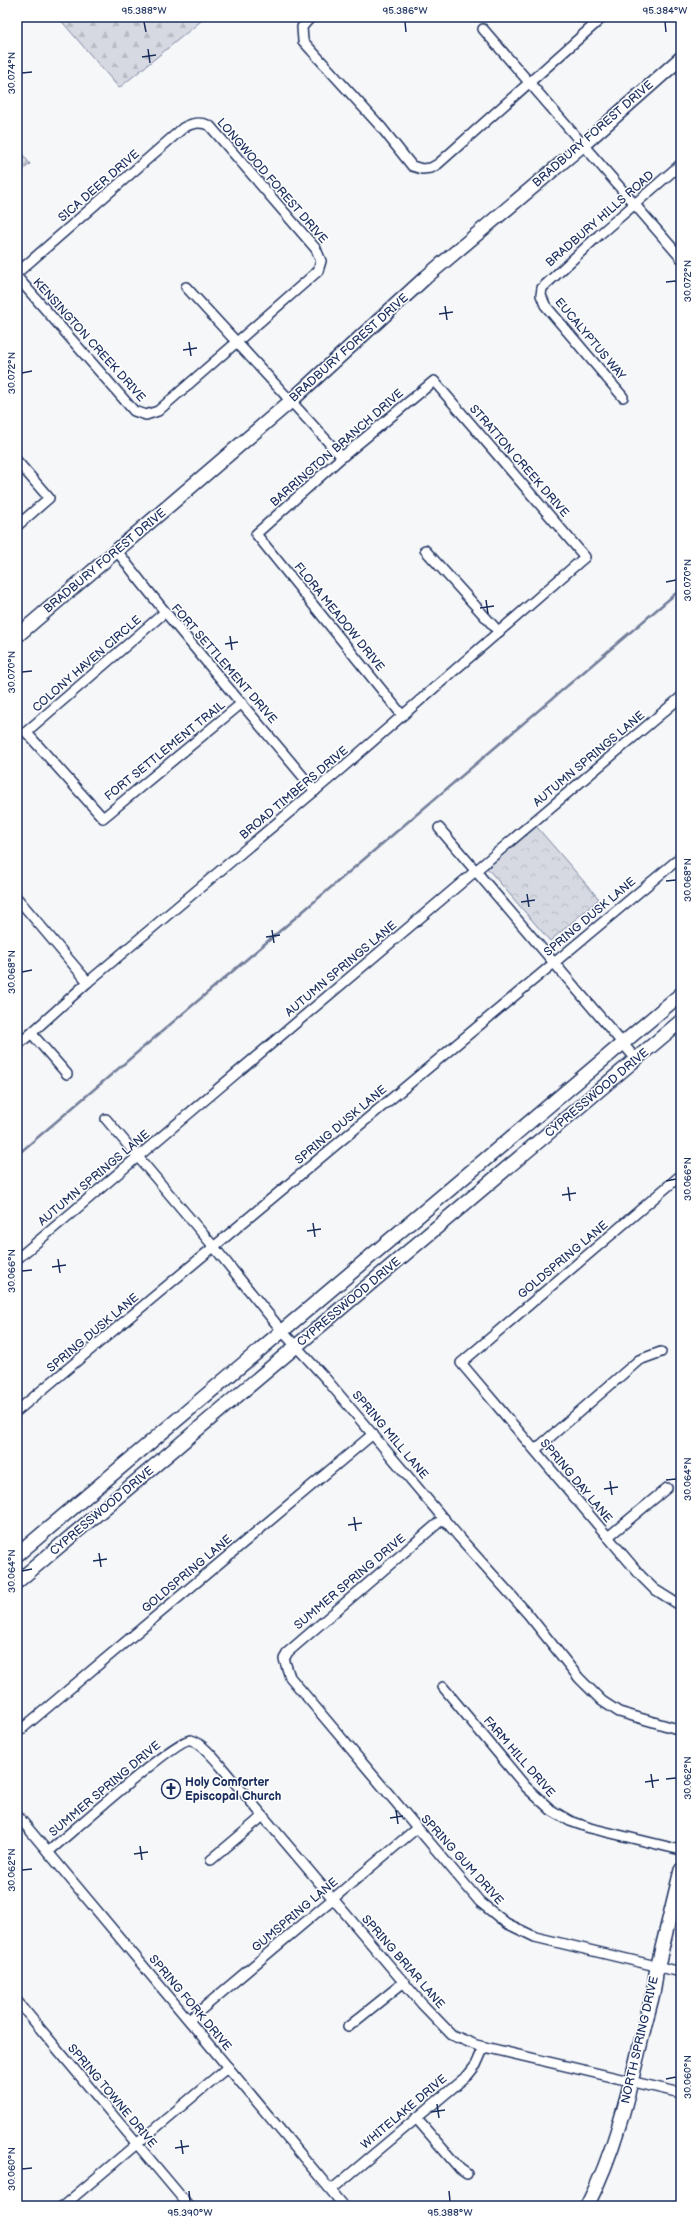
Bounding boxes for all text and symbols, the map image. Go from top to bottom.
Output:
text: 95.388°W [122,5,167,17]
text: 95.386°W [382,5,428,17]
text: 95.384°W [643,5,687,17]
text: 30.074°N [6,52,18,94]
street label: BRADBURY FOREST DRIVE [530,77,657,191]
street label: LONGWOOD FOREST DRIVE [214,115,330,247]
street label: SICA DEER DRIVE [55,147,143,225]
street label: BRADBURY HILLS ROAD [543,168,657,270]
text: 30.072°N [682,260,694,302]
street label: KENSINGTON CREEK DRIVE [29,275,149,405]
street label: BRADBURY FOREST DRIVE [286,290,412,405]
street label: EUCALYPTUS WAY [551,295,629,384]
text: 30.072°N [6,352,18,394]
street label: BARRINGTON BRANCH DRIVE [267,386,407,510]
street label: STRATTON CREEK DRIVE [466,402,572,520]
street label: BRADBURY FOREST DRIVE [41,505,169,617]
text: 30.070°N [682,559,694,601]
street label: FLORA MEADOW DRIVE [291,560,388,674]
street label: FORT SETTLEMENT DRIVE [168,601,280,727]
street label: COLONY HAVEN CIRCLE [29,613,145,715]
text: 30.070°N [6,651,18,693]
street label: FORT SETTLEMENT TRAIL [102,698,228,804]
street label: AUTUMN SPRINGS LANE [530,708,648,810]
street label: BROAD TIMBERS DRIVE [237,743,351,843]
text: 30.068°N [682,858,694,902]
street label: SPRING DUSK LANE [541,874,639,960]
street label: AUTUMN SPRINGS LANE [282,918,400,1020]
text: 30.068°N [6,950,18,994]
street label: CYPRESSWOOD DRIVE [542,1045,652,1141]
street label: SPRING DUSK LANE [292,1082,390,1168]
street label: AUTUMN SPRINGS LANE [35,1127,153,1229]
text: 30.066°N [682,1157,694,1201]
street label: GOLDSPRING LANE [515,1218,611,1302]
text: 30.066°N [6,1249,18,1293]
street label: CYPRESSWOOD DRIVE [294,1254,404,1350]
street label: SPRING DUSK LANE [44,1290,142,1376]
street label: SPRING MILL LANE [349,1388,431,1482]
street label: SPRING DAY LANE [537,1436,615,1526]
text: 30.064°N [682,1457,694,1501]
street label: CYPRESSWOOD DRIVE [47,1463,157,1559]
street label: SUMMER SPRING DRIVE [291,1531,409,1633]
street label: GOLDSPRING LANE [139,1532,235,1616]
text: 30.064°N [6,1549,18,1593]
street label: FARM HILL DRIVE [480,1714,558,1800]
street label: SUMMER SPRING DRIVE [46,1738,164,1840]
text: 30.062°N [682,1756,694,1800]
place label: Holy Comforter Episcopal Church [185,1775,281,1804]
church icon: Holy Comforter Episcopal Church [160,1778,182,1800]
street label: SPRING GUM DRIVE [418,1812,506,1908]
text: 30.062°N [6,1848,18,1892]
street label: GUMSPRING LANE [249,1875,341,1955]
street label: SPRING BRIAR LANE [358,1912,448,2012]
street label: SPRING FORK DRIVE [146,1952,235,2054]
street label: NORTH SPRING DRIVE [618,1975,662,2105]
street label: SPRING TOWNE DRIVE [64,2041,160,2151]
text: 30.060°N [682,2055,694,2099]
street label: WHITELAKE DRIVE [358,2071,450,2152]
text: 30.060°N [6,2147,18,2191]
text: 95.390°W [168,2207,213,2219]
text: 95.388°W [428,2207,473,2219]

